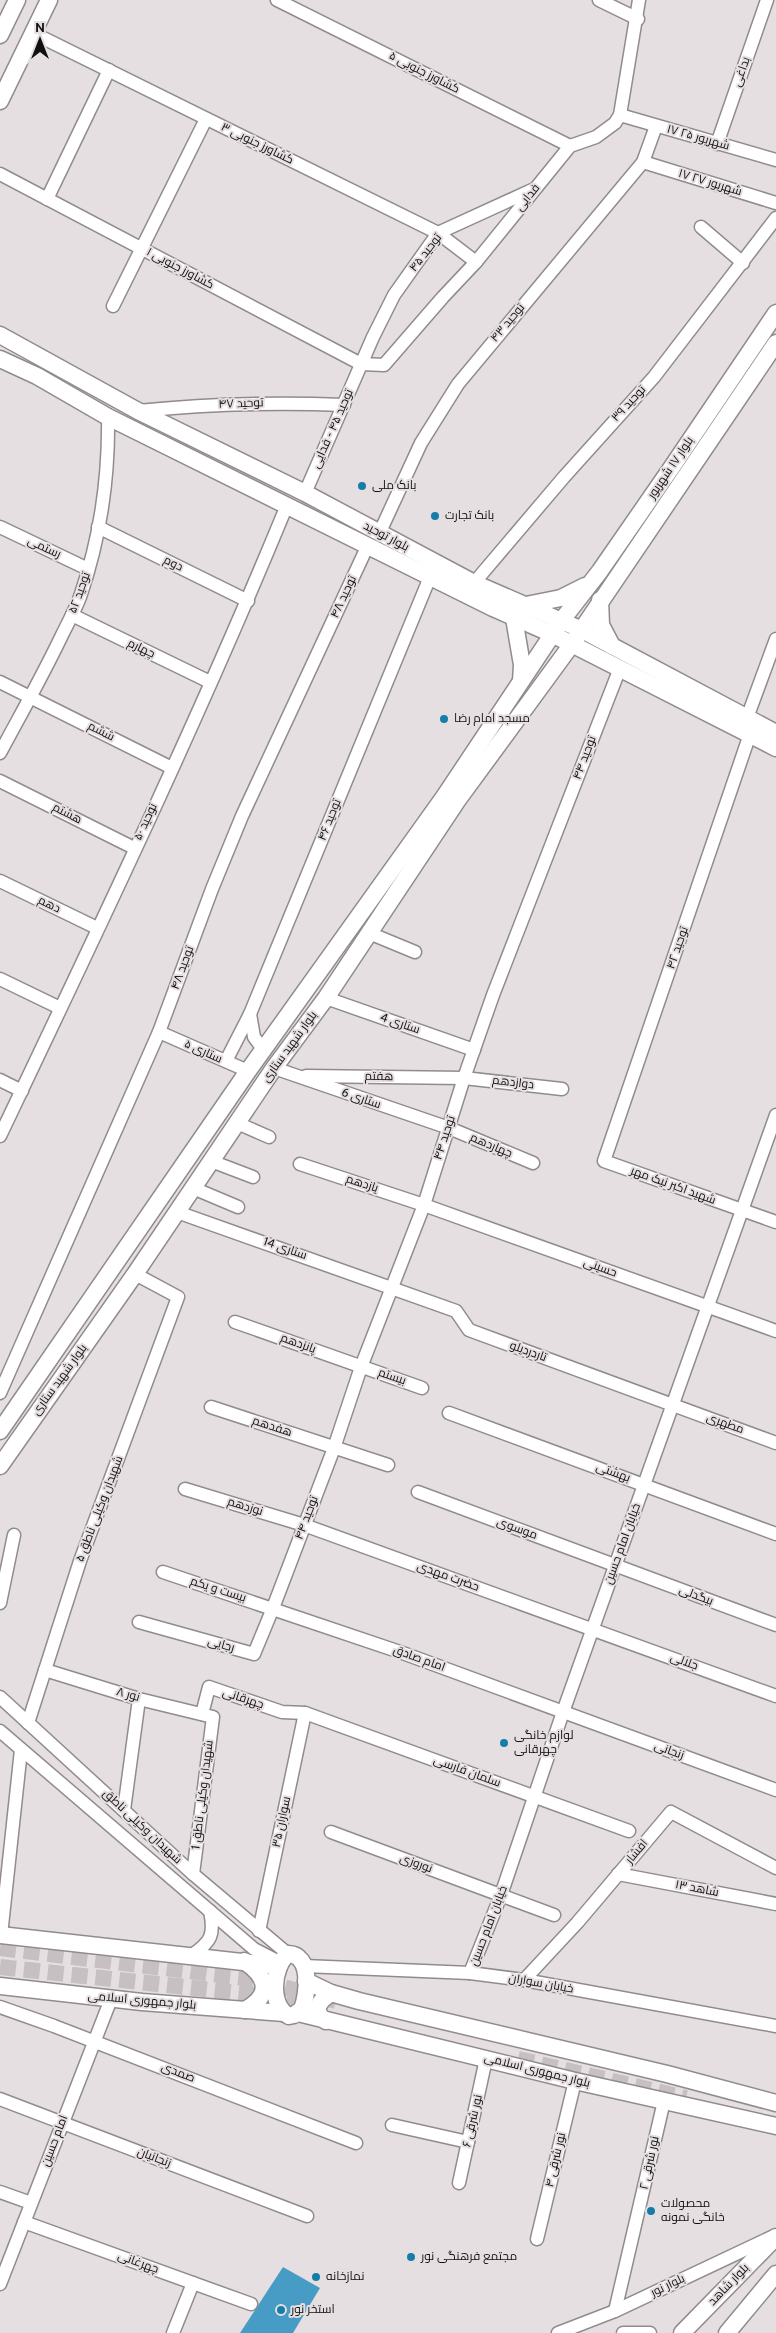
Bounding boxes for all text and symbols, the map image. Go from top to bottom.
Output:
north arrow [15,15,65,65]
text: N [35,20,45,37]
street label: کشاورز جنوبی ۵ [386,48,462,98]
street label: بداغی [729,55,755,89]
street label: کشاورز جنوبی ۳ [218,120,296,168]
street label: ۱۷ شهریور ۲۵ [665,121,731,155]
street label: ۱۷ شهریور ۲۷ [676,166,744,200]
street label: فدایی [512,181,544,215]
street label: توحید ۴۵ [406,230,446,275]
street label: کشاورز جنوبی ۱ [143,244,217,294]
street label: توحید ۴۳ [487,300,529,346]
street label: توحید ۳۹ [608,382,650,426]
street label: توحید ۴۵ - فدایی [308,386,358,471]
street label: توحید ۴۷ [218,395,265,413]
street label: بلوار ۱۷ شهریور [644,434,698,503]
place label: بانک ملی [372,478,417,494]
marker: بانک ملی [356,480,368,492]
place label: بانک تجارت [445,508,494,524]
marker: بانک تجارت [429,510,441,522]
street label: بلوار توحید [360,518,412,556]
street label: رستمی [25,533,63,563]
street label: دوم [161,552,186,576]
street label: توحید ۵۲ [65,570,95,616]
street label: توحید ۴۸ [327,572,361,621]
street label: چهارم [125,635,157,663]
place label: مسجد امام رضا [454,711,530,727]
marker: مسجد امام رضا [438,713,450,725]
street label: ششم [85,718,117,746]
street label: توحید ۴۴ [569,733,601,782]
street label: توحید ۴۶ [314,796,346,843]
street label: هشتم [49,800,85,828]
street label: توحید ۵۰ [130,800,162,843]
street label: دهم [35,893,63,917]
street label: توحید ۴۲ [663,924,693,971]
street label: توحید ۴۸ [168,943,198,992]
street label: بلوار شهید ستاری [259,1008,321,1086]
street label: ستاری 4 [378,1010,422,1038]
street label: ستاری ۵ [181,1036,225,1068]
street label: هفتم [365,1069,393,1085]
street label: دوازدهم [491,1073,535,1094]
street label: ستاری 6 [339,1085,383,1113]
street label: توحید ۴۴ [430,1113,460,1162]
street label: چهاردهم [467,1130,515,1162]
street label: شهید اکبر نیک مهر [627,1163,718,1209]
street label: یازدهم [344,1171,381,1197]
street label: ستاری 14 [261,1234,309,1264]
street label: حسینی [581,1255,619,1281]
street label: پانزدهم [278,1330,319,1358]
street label: تاردردیلو [507,1338,550,1366]
street label: بلوار شهید ستاری [29,1341,91,1419]
street label: بیستم [376,1365,408,1389]
street label: مطهری [704,1410,746,1438]
street label: هفدهم [250,1413,294,1441]
street label: شهیدان وکیلی ناطق ۵ [72,1454,128,1564]
street label: بهشتی [594,1459,632,1487]
street label: توحید ۴۴ [291,1493,323,1542]
street label: نوزدهم [225,1494,265,1520]
street label: خیابان امام حسین [601,1501,645,1587]
street label: موسوی [494,1514,540,1544]
street label: حضرت مهدی [415,1558,481,1596]
street label: بیست و یکم [188,1573,248,1607]
street label: بیگدلی [677,1582,715,1610]
street label: رجایی [206,1634,236,1656]
street label: امام صادق [391,1642,447,1676]
street label: جلالی [668,1650,700,1674]
street label: نور ۸ [114,1684,142,1706]
street label: چهرقانی [220,1685,266,1713]
place label: لوازم خانگی چهرقانی [514,1728,573,1758]
marker: لوازم خانگی چهرقانی [498,1737,510,1749]
street label: زنجانی [652,1738,686,1764]
street label: شهیدان وکیلی ناطق 1 [188,1739,218,1851]
street label: سلمان فارسی [431,1752,503,1792]
street label: شهیدان وکیلی ناطق [99,1786,185,1868]
street label: سواران ۳۵ [269,1795,295,1849]
street label: افشار [621,1836,652,1868]
street label: نوروزی [397,1851,435,1877]
street label: شاهد ۱۳ [674,1877,720,1901]
street label: خیابان امام حسین [466,1883,512,1969]
street label: خیابان سواران [507,1970,575,1998]
street label: بلوار جمهوری اسلامی [87,1988,197,2014]
street label: بلوار جمهوری اسلامی [482,2050,592,2092]
street label: صمدی [159,2059,197,2087]
street label: نور شرقی ۶ [459,2093,487,2149]
street label: امام حسین [38,2113,72,2169]
street label: نور شرقی ۴ [542,2131,570,2189]
street label: نور شرقی ۲ [637,2135,663,2191]
street label: زنجانیان [135,2144,173,2172]
place label: محصولات خانگی نمونه [661,2196,725,2226]
marker: محصولات خانگی نمونه [645,2205,657,2217]
street label: چهرغانی [115,2248,161,2278]
place label: مجتمع فرهنگی نور [420,2249,517,2265]
marker: مجتمع فرهنگی نور [405,2251,417,2263]
street label: بلوار شاهد [705,2261,753,2309]
place label: نمازخانه [326,2269,364,2285]
marker: نمازخانه [310,2271,322,2283]
street label: بلوار نور [647,2271,688,2302]
place label: استخر نور [290,2302,335,2318]
marker: استخر نور [275,2304,287,2316]

